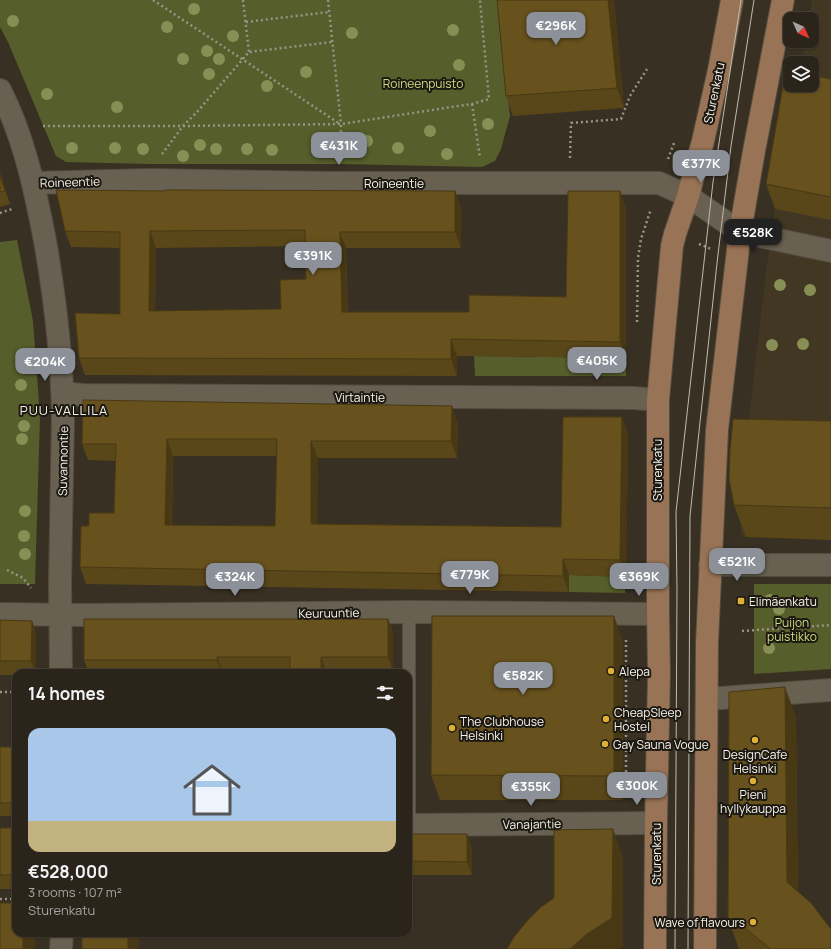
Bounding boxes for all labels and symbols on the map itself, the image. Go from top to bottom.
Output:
pin: €296K [528,12,584,46]
north arrow [783,12,819,48]
street label: Sturenkatu [699,61,729,125]
park label: Roineenpuisto [383,75,463,92]
pin: €431K [311,132,367,166]
pin: €377K [673,150,729,184]
street label: Roineentie [40,172,100,192]
street label: Roineentie [364,175,424,192]
pin: €528K [725,219,781,253]
pin: €391K [285,242,341,276]
pin: €405K [569,347,625,381]
pin: €204K [17,348,73,382]
street label: Virtaintie [335,389,385,406]
district label: PUU-VALLILA [20,401,108,419]
street label: Suvannontie [54,426,72,496]
street label: Sturenkatu [649,439,666,501]
pin: €521K [709,548,765,582]
pin: €779K [442,561,498,595]
pin: €324K [207,563,263,597]
pin: €369K [611,563,667,597]
place label: Elimäenkatu [749,593,817,610]
marker: Elimäenkatu [736,596,746,606]
street label: Keuruuntie [298,604,360,622]
park label: Puijon puistikko [767,614,817,645]
pin: €582K [495,662,551,696]
place label: Alepa [619,663,650,680]
marker: Alepa [606,666,616,676]
place label: CheapSleep Hostel [614,704,682,735]
place label: The Clubhouse Helsinki [460,713,544,744]
marker: CheapSleep Hostel [601,714,611,724]
marker: The Clubhouse Helsinki [447,723,457,733]
marker: DesignCafe Helsinki [750,735,760,745]
place label: Gay Sauna Vogue [613,736,709,753]
marker: Gay Sauna Vogue [600,739,610,749]
place label: DesignCafe Helsinki [723,746,787,777]
pin: €300K [609,772,665,806]
pin: €355K [503,773,559,807]
marker: Pieni hyllykauppa [748,776,758,786]
place label: Pieni hyllykauppa [720,786,786,817]
street label: Vanajantie [503,815,561,833]
street label: Sturenkatu [648,823,665,885]
place label: Wave of flavours [654,914,745,931]
marker: Wave of flavours [748,917,758,927]

